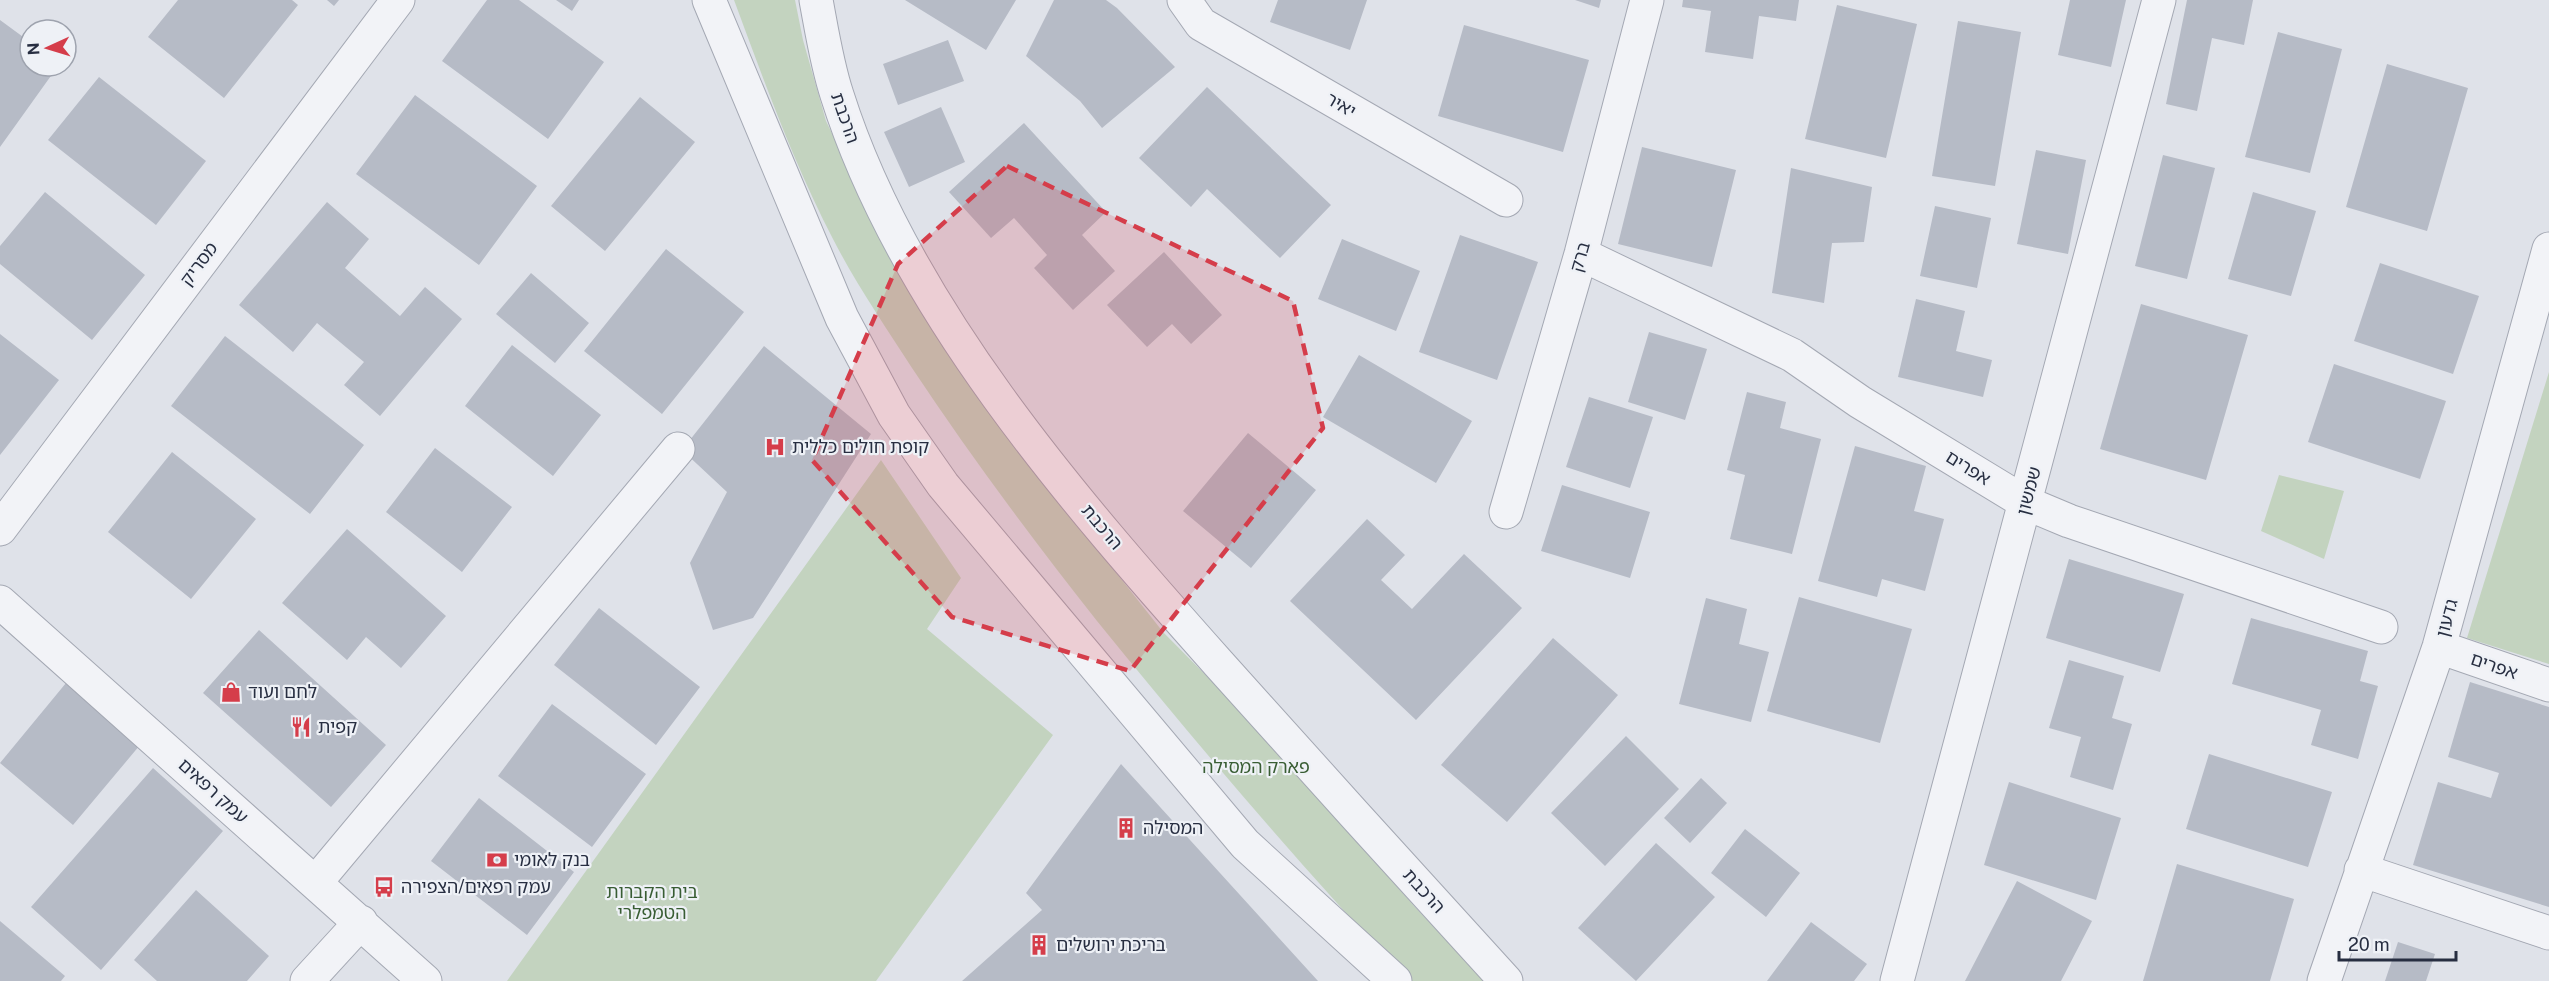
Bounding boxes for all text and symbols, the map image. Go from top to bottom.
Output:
north arrow [18,18,78,78]
text: N [24,42,43,56]
street label: יאיר [1323,88,1360,121]
street label: הרכבת [827,90,864,146]
street label: מסריק [176,238,222,290]
street label: ברק [1565,239,1594,274]
hospital icon: קופת חולים כללית [763,435,787,459]
place label: קופת חולים כללית [792,436,929,457]
street label: אפרים [1942,446,1994,489]
street label: שמשון [2012,464,2045,517]
street label: הרכבת [1078,500,1127,553]
street label: גדעון [2431,596,2462,639]
street label: אפרים [2468,648,2520,683]
shop icon: לחם ועוד [219,680,243,704]
place label: לחם ועוד [248,681,317,702]
restaurant icon: קפית [289,715,313,739]
place label: קפית [318,716,357,737]
street label: עמק רפאים [174,754,252,827]
park label: פארק המסילה [1202,756,1310,777]
building icon: המסילה [1114,816,1138,840]
place label: המסילה [1143,817,1203,838]
bank icon: בנק לאומי [485,848,509,872]
place label: בנק לאומי [514,849,590,870]
street label: הרכבת [1399,864,1450,917]
bus stop icon: עמק רפאים/הצפירה [372,875,396,899]
place label: עמק רפאים/הצפירה [401,876,551,897]
park label: בית הקברות הטמפלרי [606,881,698,923]
scale bar [2339,924,2456,962]
building icon: בריכת ירושלים [1027,933,1051,957]
place label: בריכת ירושלים [1056,934,1166,955]
text: 20 m [2348,934,2390,955]

